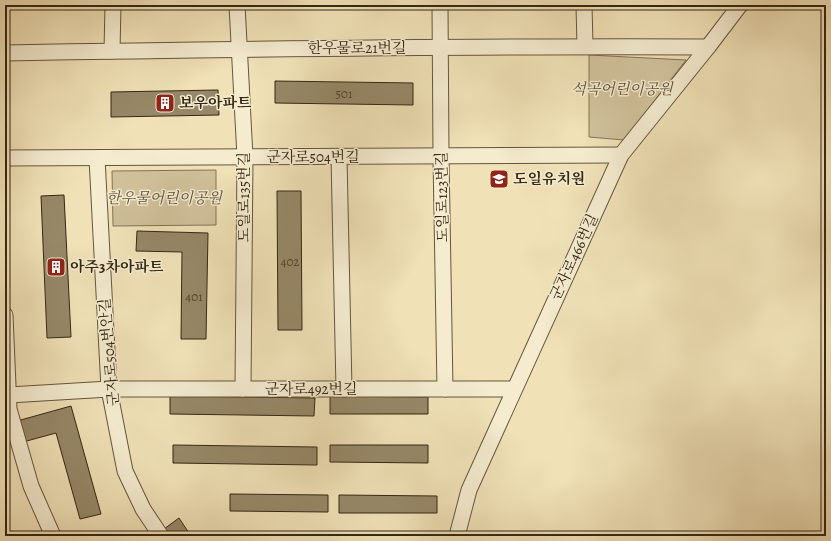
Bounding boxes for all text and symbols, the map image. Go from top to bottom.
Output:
street label: 한우물로21번길 [307,38,407,58]
park label: 석곡어린이공원 [571,79,674,99]
house number: 501 [336,85,353,102]
building icon: 보우아파트 [154,92,176,114]
place label: 보우아파트 [179,93,252,113]
street label: 군자로504번길 [266,147,360,167]
street label: 도일로123번길 [431,151,453,243]
street label: 도일로135번길 [234,152,254,242]
school or university icon: 도일유치원 [488,168,510,190]
place label: 도일유치원 [513,169,585,189]
park label: 한우물어린이공원 [106,188,223,208]
street label: 군자로466번길 [545,211,603,303]
house number: 402 [281,253,300,270]
building icon: 아주3차아파트 [45,256,67,278]
place label: 아주3차아파트 [70,257,164,277]
house number: 401 [185,288,203,305]
street label: 군자로504번안길 [94,297,124,407]
street label: 군자로492번길 [264,379,358,399]

